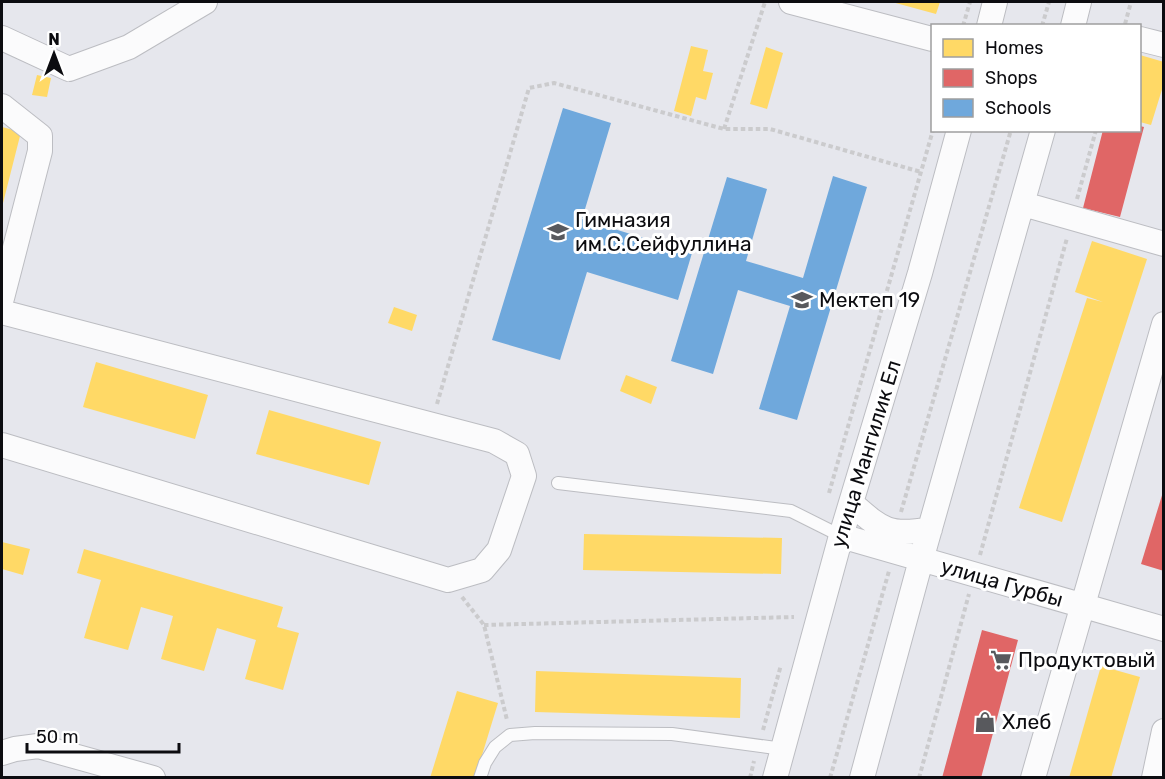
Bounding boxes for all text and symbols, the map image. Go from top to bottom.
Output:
north arrow [24,24,84,84]
legend [931,24,1141,132]
text: N [48,30,60,49]
text: Homes [985,37,1043,59]
text: Shops [985,67,1037,89]
text: Schools [985,97,1051,119]
place label: Гимназия им.С.Сейфуллина [575,207,752,256]
school or university icon: Гимназия им.С.Сейфуллина [546,220,570,244]
place label: Мектеп 19 [819,287,920,312]
school or university icon: Мектеп 19 [790,288,814,312]
street label: улица Мангилик Ел [825,357,906,551]
street label: улица Гурбы [938,553,1066,612]
place label: Продуктовый [1018,647,1155,672]
supermarket icon: Продуктовый [989,648,1013,672]
place label: Хлеб [1002,709,1051,734]
shop icon: Хлеб [973,710,997,734]
scale bar [27,716,178,754]
text: 50 m [36,726,79,748]

